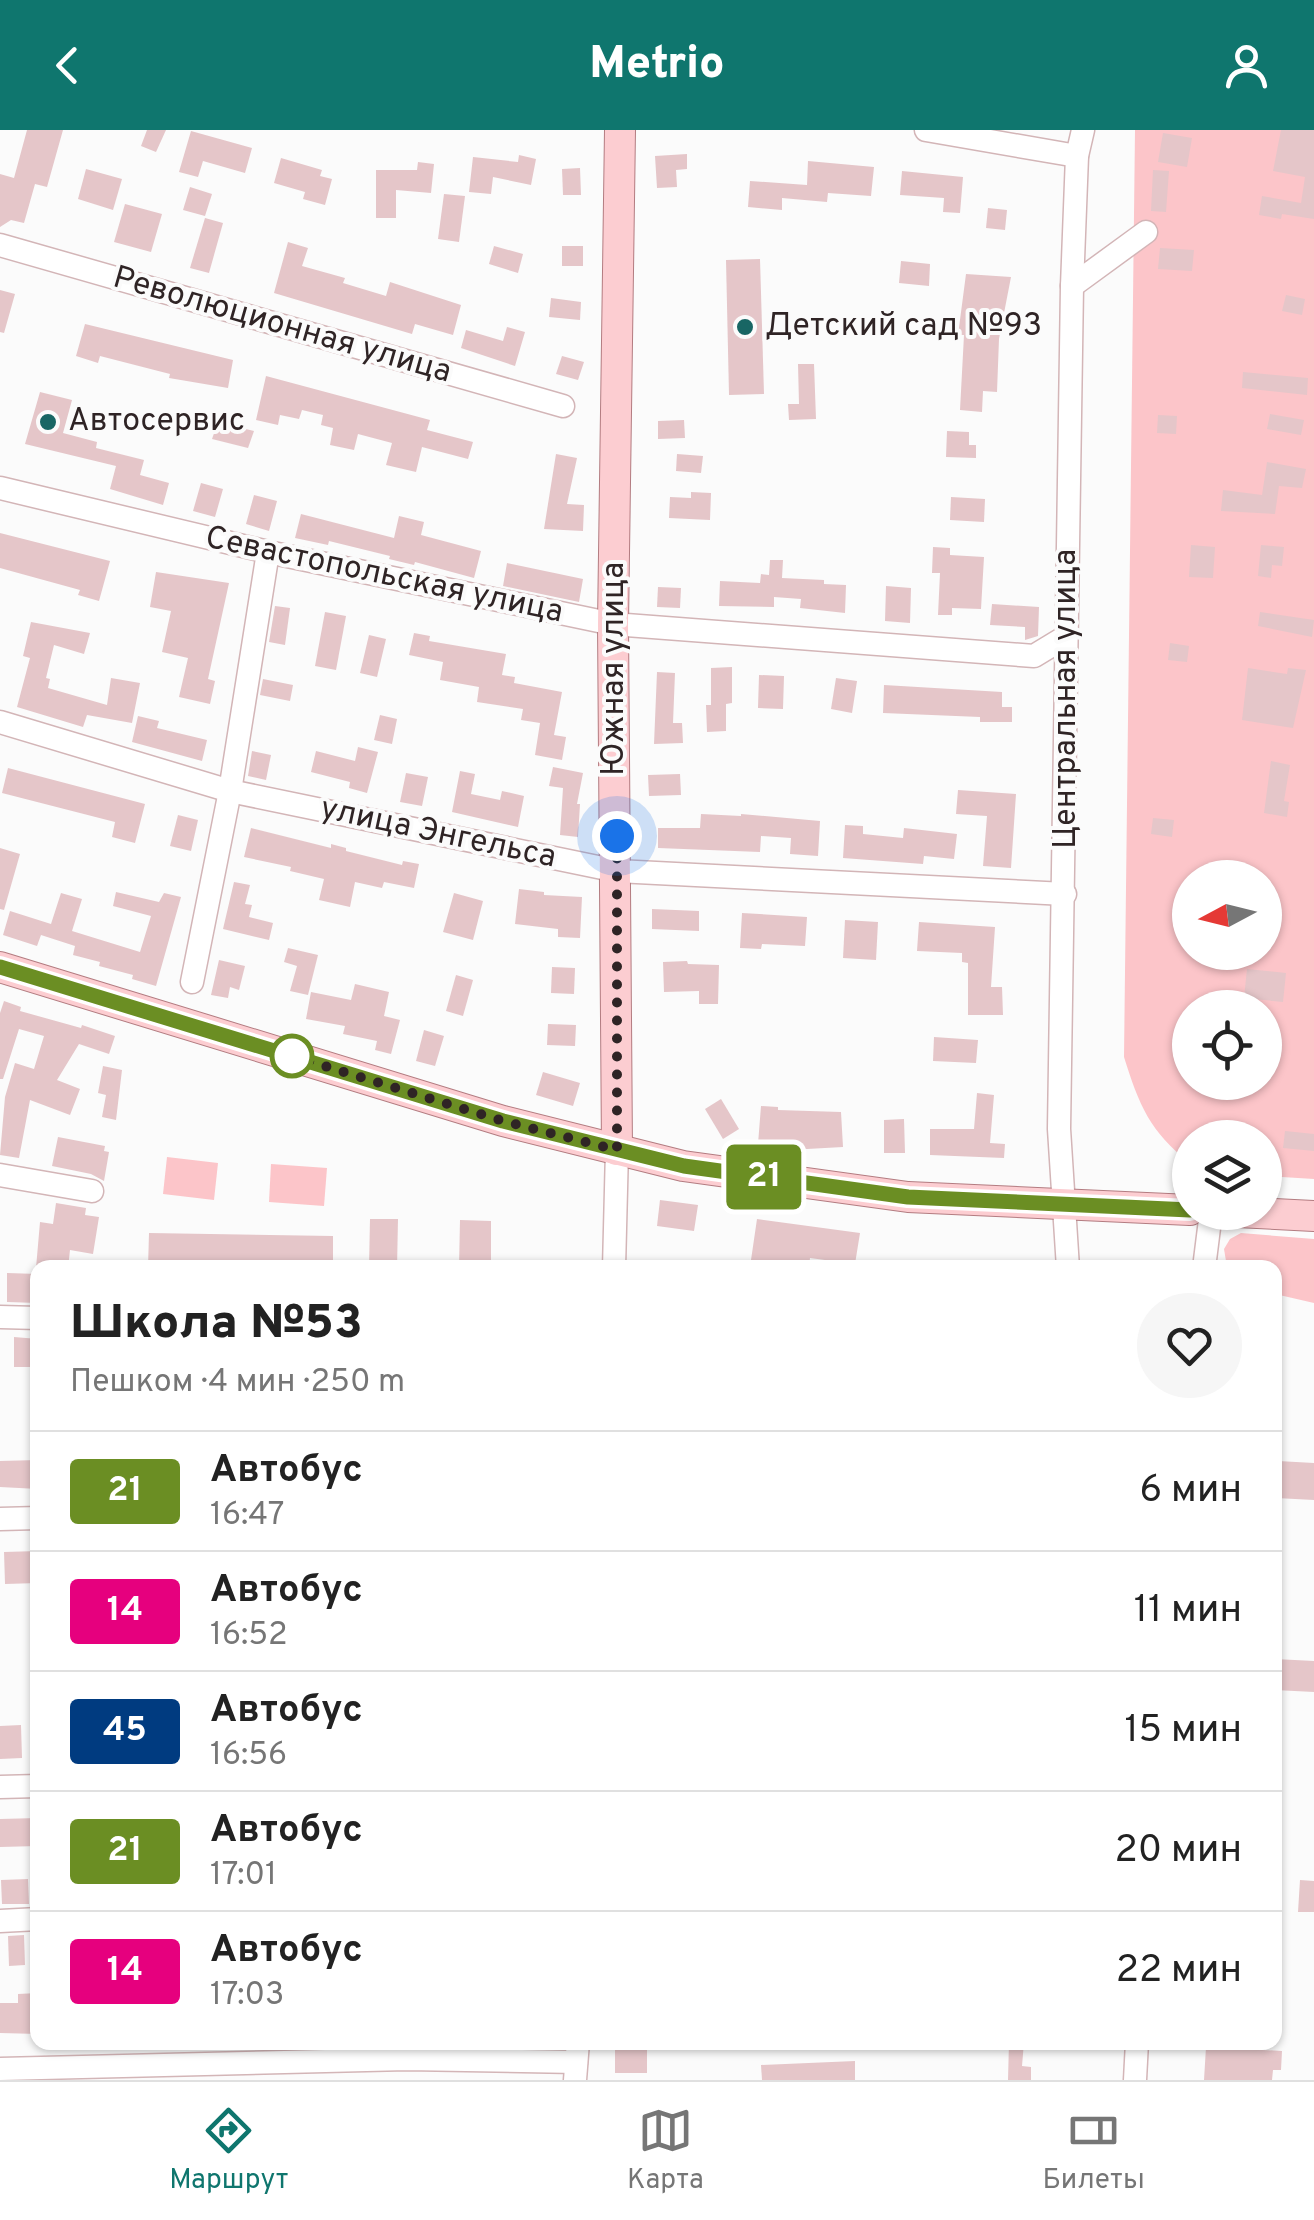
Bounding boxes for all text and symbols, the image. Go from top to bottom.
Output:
text: Metrio [589,37,725,94]
icon: back [40,38,95,93]
icon: person [1219,38,1274,93]
street label: Революционная улица [108,259,456,393]
place label: Детский сад №93 [765,307,1042,347]
marker: Детский сад №93 [734,316,756,338]
place label: Автосервис [68,402,245,442]
marker: Автосервис [37,411,59,433]
street label: Севастопольская улица [202,519,566,633]
street label: Центральная улица [1047,549,1087,849]
street label: Южная улица [595,562,635,776]
street label: улица Энгельса [316,789,560,879]
your location [592,811,642,861]
north arrow [1172,860,1282,970]
map controls [1172,860,1282,1230]
button: locate [1172,990,1282,1100]
unlabelled marker [271,1035,313,1077]
button: layers [1172,1120,1282,1230]
line badge: 21 [719,1144,809,1210]
text: 21 [746,1155,782,1199]
button: heart [1137,1293,1242,1398]
text: Школа №53 [70,1295,363,1355]
text: Пешком · 4 мин · 250 m [70,1363,405,1403]
text: Автобус [210,1447,363,1496]
text: 6 мин [1139,1467,1242,1516]
text: 21 [107,1469,143,1513]
text: 16:47 [210,1496,285,1536]
text: Автобус [210,1567,363,1616]
text: 11 мин [1134,1587,1242,1636]
text: 14 [107,1589,143,1633]
text: 16:52 [210,1616,288,1656]
text: Автобус [210,1687,363,1736]
text: 15 мин [1124,1707,1242,1756]
text: 45 [103,1709,147,1753]
text: 16:56 [210,1736,287,1776]
text: Автобус [210,1807,363,1856]
text: 20 мин [1115,1827,1242,1876]
text: 21 [107,1829,143,1873]
text: 17:01 [210,1856,277,1896]
text: Автобус [210,1927,363,1976]
text: 22 мин [1116,1947,1242,1996]
text: 14 [107,1949,143,1993]
text: 17:03 [210,1976,284,2016]
tab: Маршрут [169,2103,288,2199]
tab: Карта [627,2103,704,2199]
tab: Билеты [1042,2103,1145,2199]

